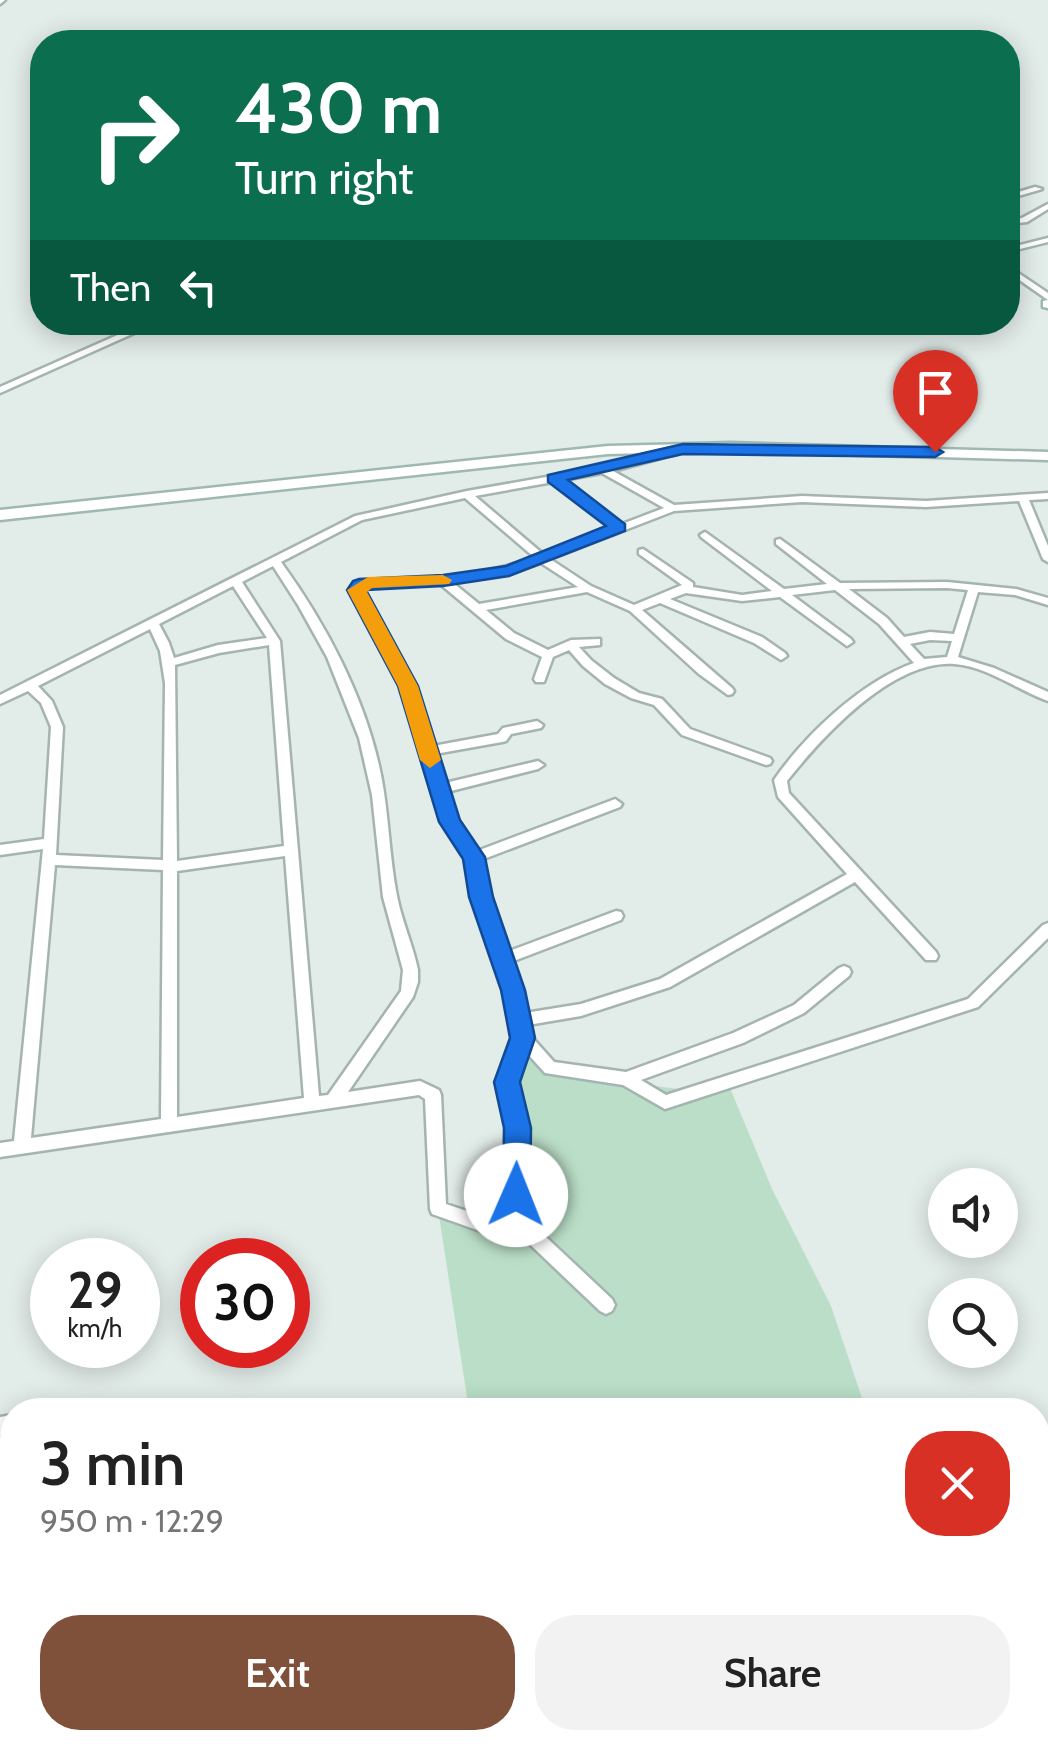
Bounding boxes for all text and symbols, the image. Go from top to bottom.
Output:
text: 430 m [235,65,442,151]
icon: right [70,70,200,200]
text: Turn right [235,151,414,205]
icon: left [171,260,226,315]
text: Then [70,264,151,311]
pin [893,350,978,453]
icon: arrive [908,365,963,420]
position arrow [464,1143,568,1247]
map controls [928,1168,1018,1368]
button: sound [928,1168,1018,1258]
speed limit sign: 30 [180,1238,310,1368]
text: 29 [68,1260,122,1321]
button: search [928,1278,1018,1368]
text: km/h [68,1313,122,1343]
text: 3 min [40,1427,185,1500]
button: close [905,1431,1010,1536]
text: 950 m · 12:29 [40,1501,224,1540]
button: Exit [40,1615,515,1730]
button: Share [535,1615,1010,1730]

